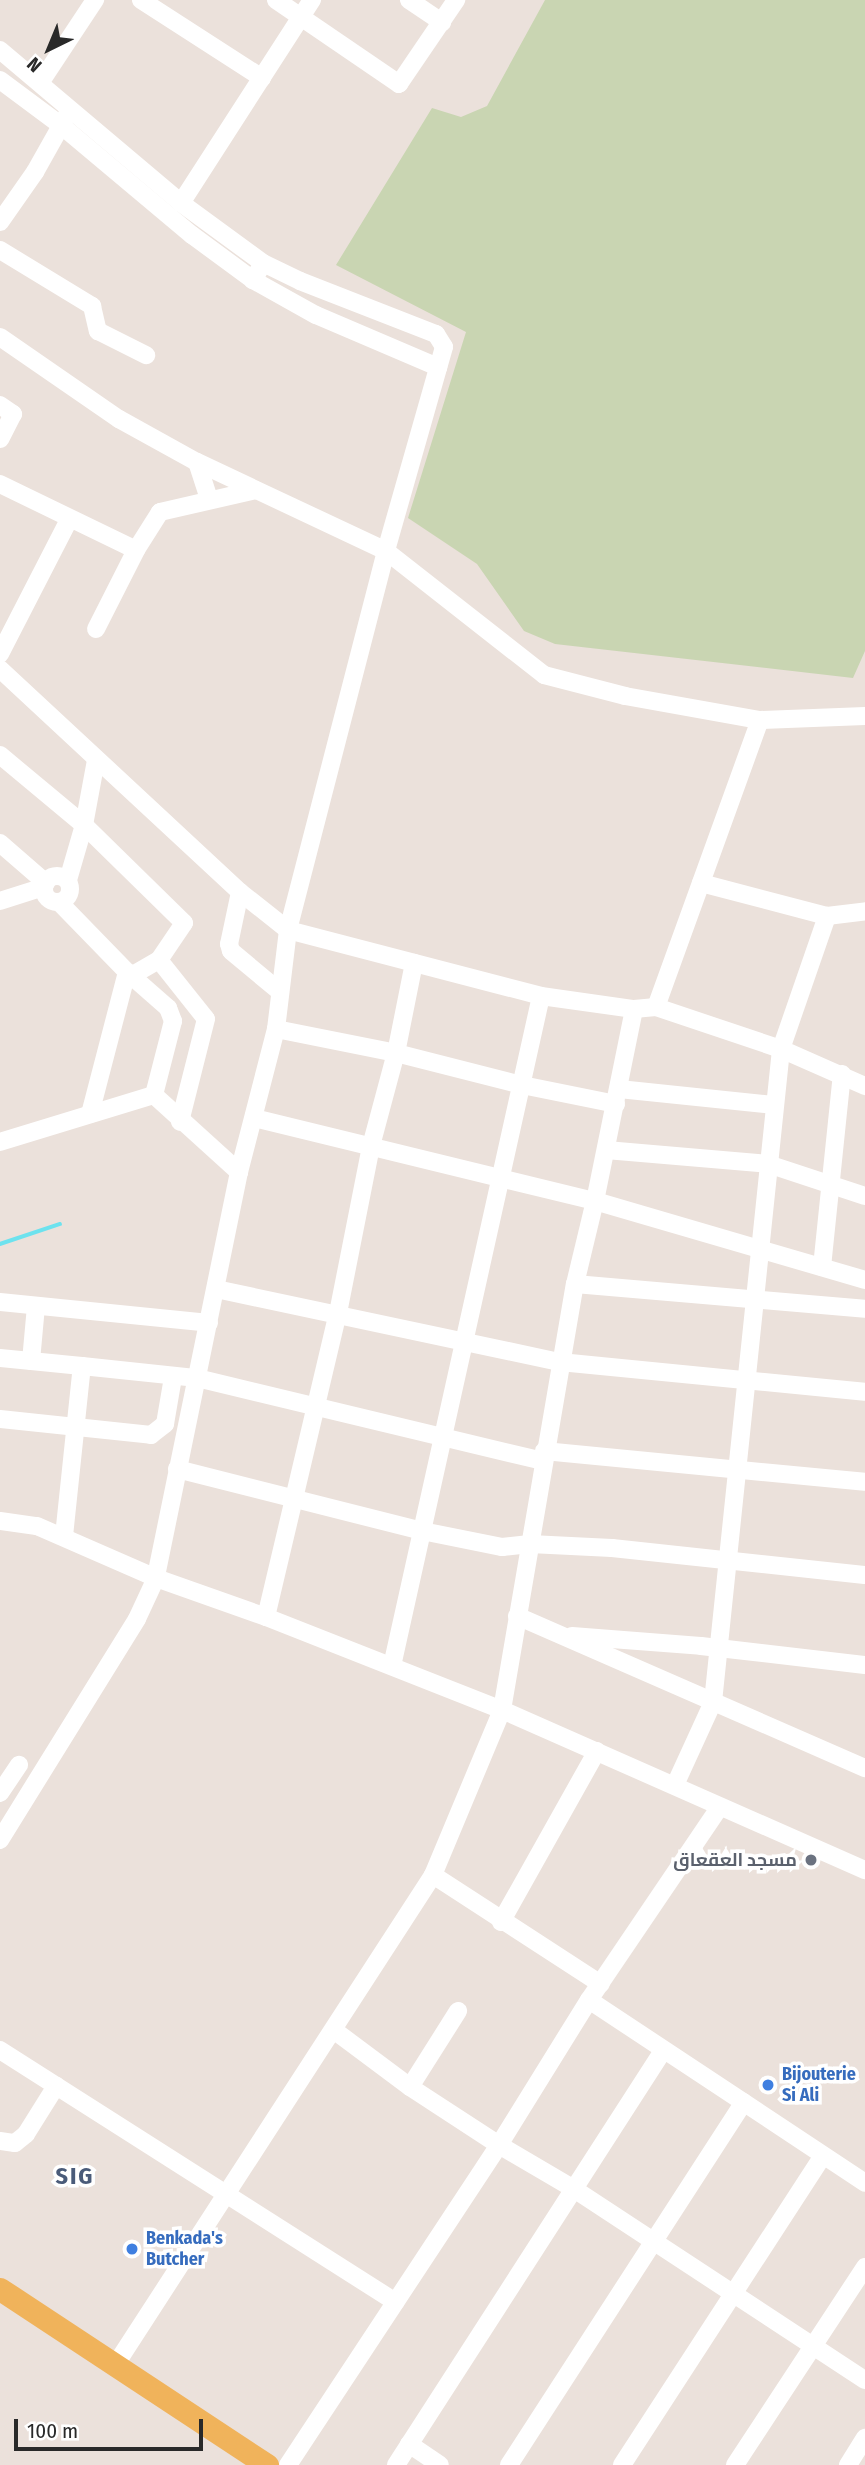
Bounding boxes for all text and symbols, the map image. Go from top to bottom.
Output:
north arrow [14,14,84,84]
text: N [22,52,46,77]
place label: مسجد العقعاق [673,1849,797,1871]
marker: مسجد العقعاق [803,1852,819,1868]
place label: Bijouterie Si Ali [782,2064,856,2106]
marker: Bijouterie Si Ali [760,2077,776,2093]
district label: SIG [56,2163,94,2191]
place label: Benkada's Butcher [146,2228,223,2270]
marker: Benkada's Butcher [124,2241,140,2257]
scale bar [18,2406,206,2450]
text: 100 m [27,2418,78,2444]

